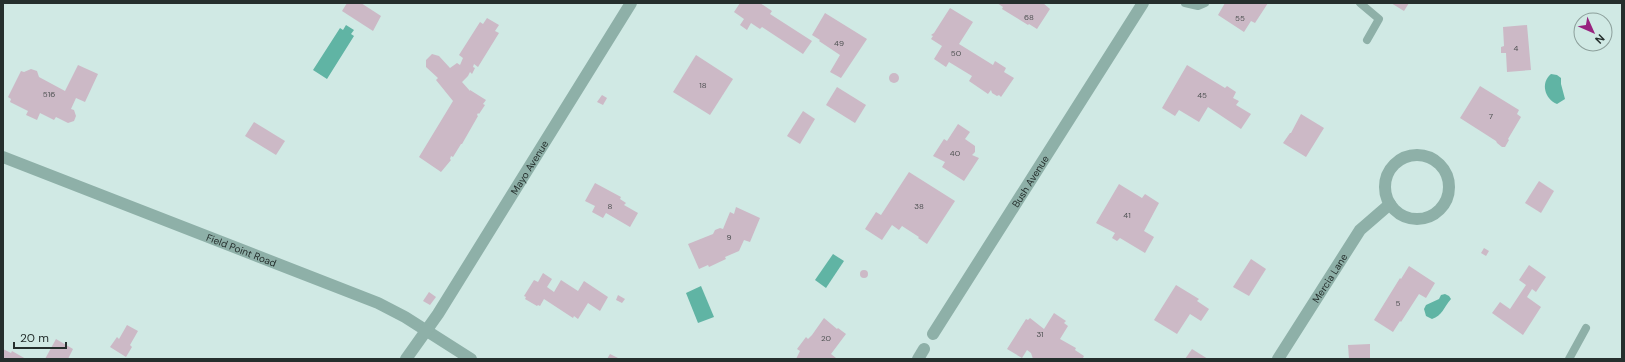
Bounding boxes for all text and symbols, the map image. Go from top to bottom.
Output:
house number: 68 [1024,12,1034,22]
north arrow [1573,12,1613,52]
house number: 55 [1235,13,1245,23]
text: N [1592,31,1608,47]
house number: 49 [834,38,844,48]
house number: 4 [1514,43,1519,53]
house number: 50 [951,48,962,58]
house number: 18 [699,80,707,90]
house number: 516 [43,89,55,99]
house number: 45 [1197,90,1207,100]
house number: 7 [1489,111,1493,121]
street label: Mayo Avenue [508,138,551,197]
house number: 40 [950,148,961,158]
street label: Bush Avenue [1009,153,1052,210]
house number: 8 [608,201,613,211]
house number: 38 [914,201,924,211]
house number: 41 [1123,210,1131,220]
street label: Field Point Road [204,231,278,270]
house number: 9 [726,232,732,242]
street label: Mercia Lane [1309,251,1351,305]
house number: 5 [1396,298,1401,308]
scale bar [14,324,66,350]
house number: 31 [1036,329,1044,339]
text: 20 m [20,330,49,346]
house number: 20 [821,333,832,343]

